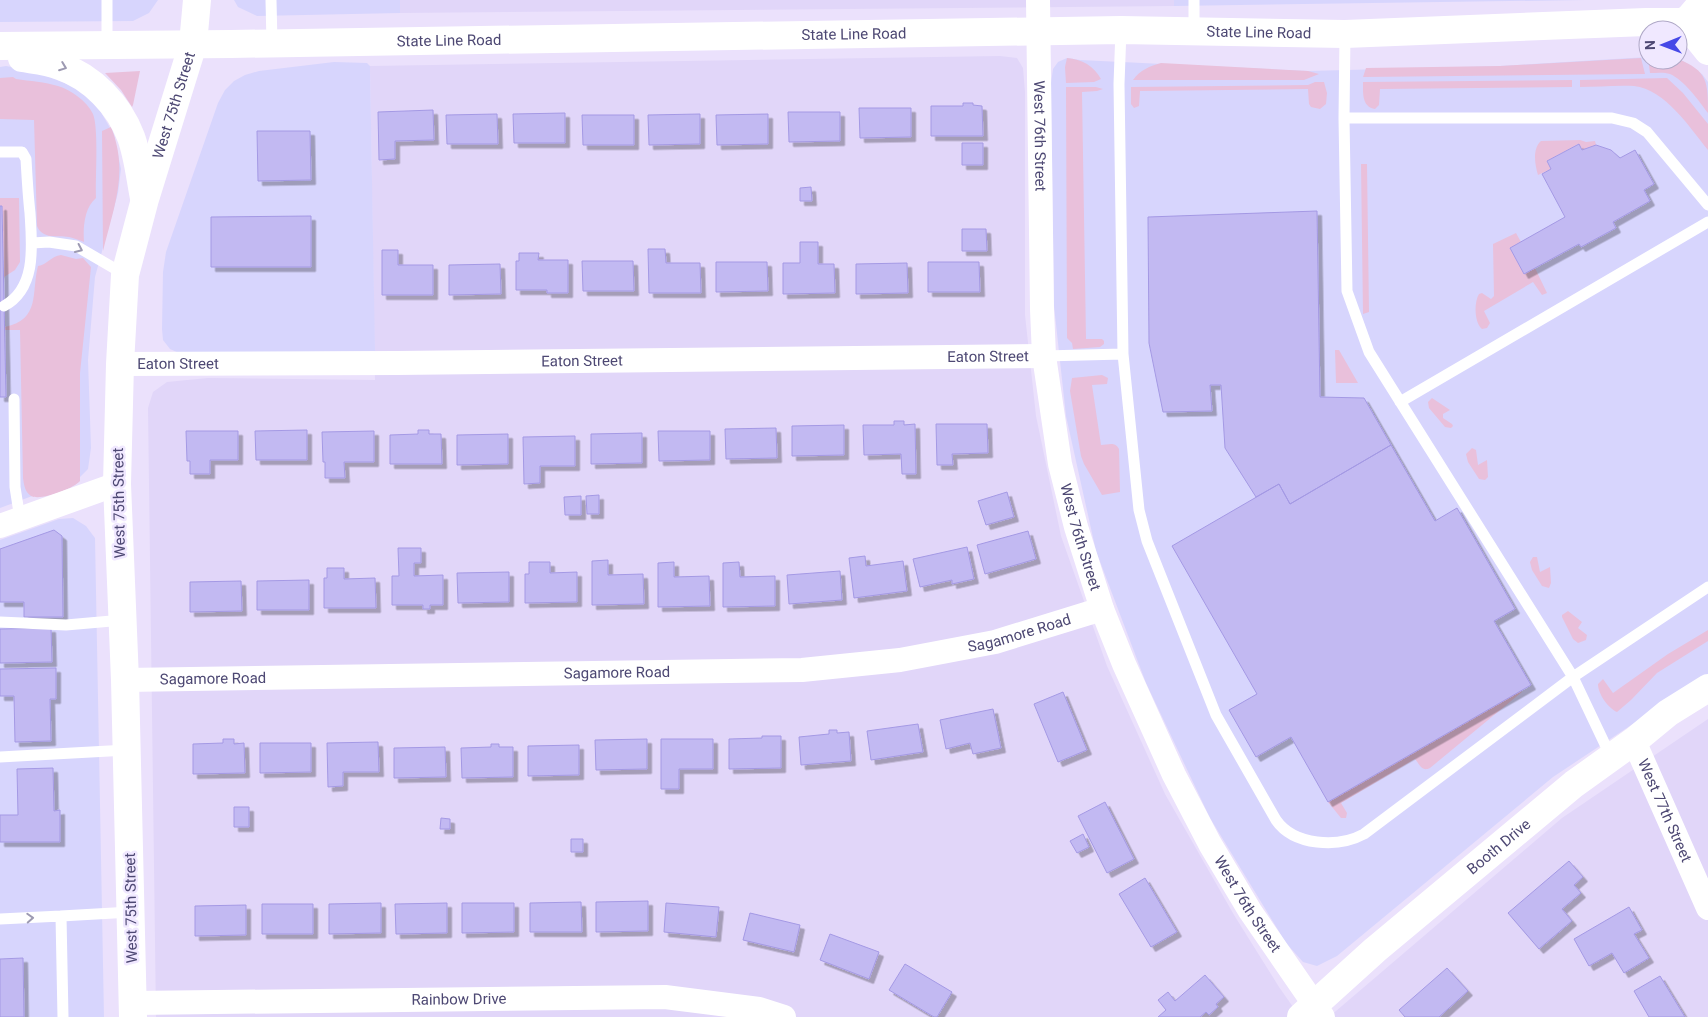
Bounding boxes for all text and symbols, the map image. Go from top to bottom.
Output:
north arrow [1638,20,1688,70]
street label: State Line Road [1206,23,1311,42]
street label: State Line Road [801,24,906,44]
street label: State Line Road [396,31,502,50]
text: N [1642,40,1658,50]
street label: West 75th Street [149,50,199,161]
one-way arrow [58,61,67,71]
street label: West 76th Street [1030,80,1049,192]
one-way arrow [74,242,83,253]
street label: Eaton Street [947,347,1029,366]
street label: Eaton Street [541,352,623,370]
street label: Eaton Street [137,355,219,373]
street label: West 75th Street [109,447,129,559]
street label: West 76th Street [1056,481,1105,593]
street label: Sagamore Road [966,610,1073,656]
street label: Sagamore Road [564,663,670,683]
street label: Sagamore Road [160,669,266,688]
street label: West 77th Street [1634,756,1696,865]
street label: Booth Drive [1463,815,1534,878]
street label: West 75th Street [121,852,141,964]
street label: West 76th Street [1210,853,1285,956]
one-way arrow [27,912,35,923]
street label: Rainbow Drive [411,990,507,1009]

